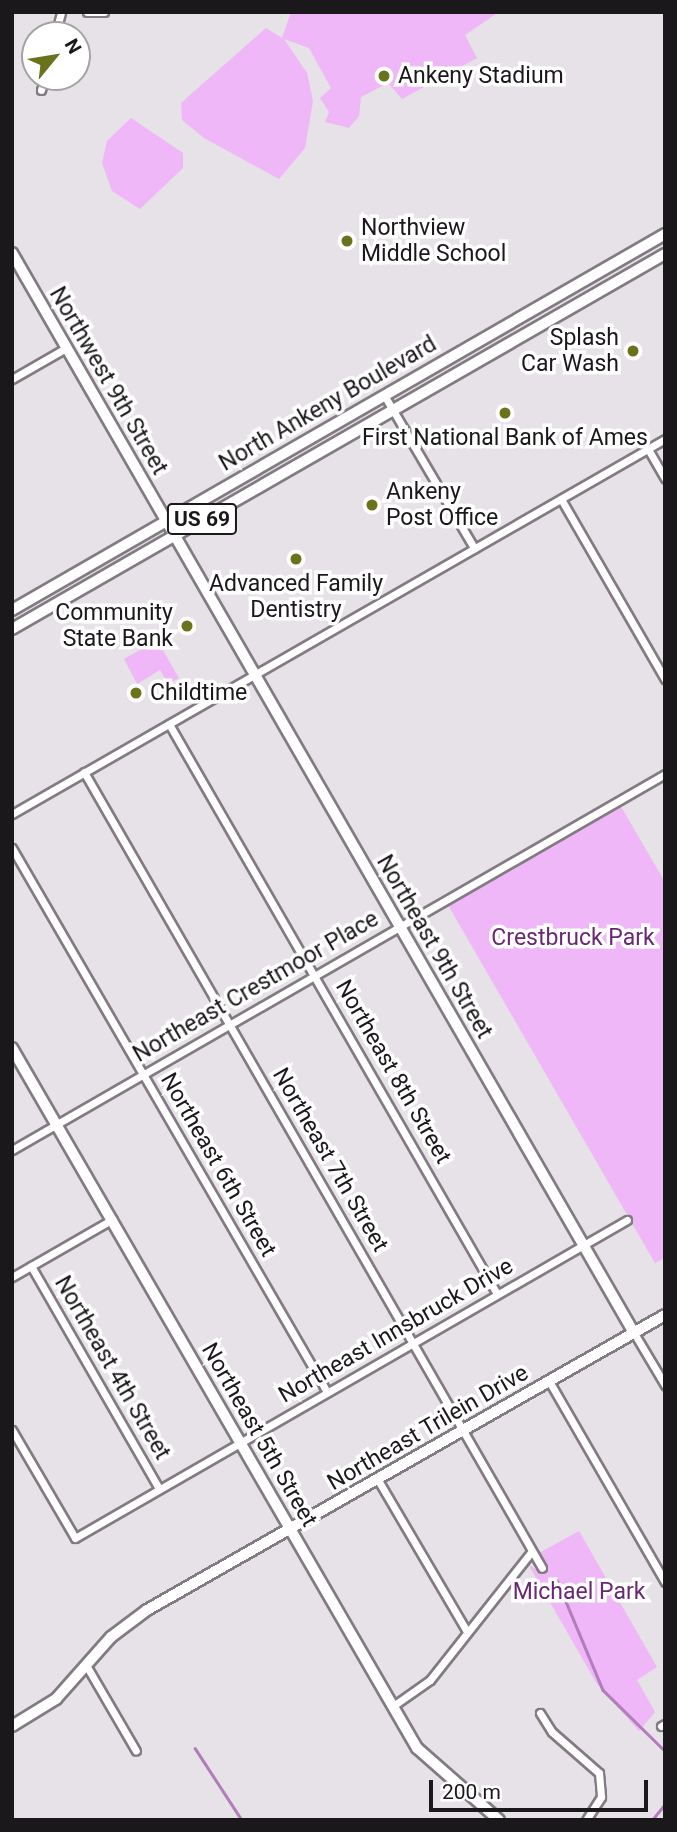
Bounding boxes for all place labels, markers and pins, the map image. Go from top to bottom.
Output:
place label: Ankeny Stadium [398,62,564,90]
marker: Ankeny Stadium [376,68,392,84]
place label: Northview Middle School [361,214,506,268]
marker: Northview Middle School [339,233,355,249]
place label: Splash Car Wash [521,324,619,378]
marker: Splash Car Wash [625,343,641,359]
marker: First National Bank of Ames [497,405,513,421]
place label: First National Bank of Ames [362,424,648,452]
place label: Ankeny Post Office [386,478,498,532]
marker: Ankeny Post Office [364,497,380,513]
marker: Advanced Family Dentistry [288,551,304,567]
place label: Advanced Family Dentistry [209,570,383,624]
place label: Community State Bank [55,599,173,653]
marker: Community State Bank [179,618,195,634]
place label: Childtime [150,679,247,707]
marker: Childtime [128,685,144,701]

